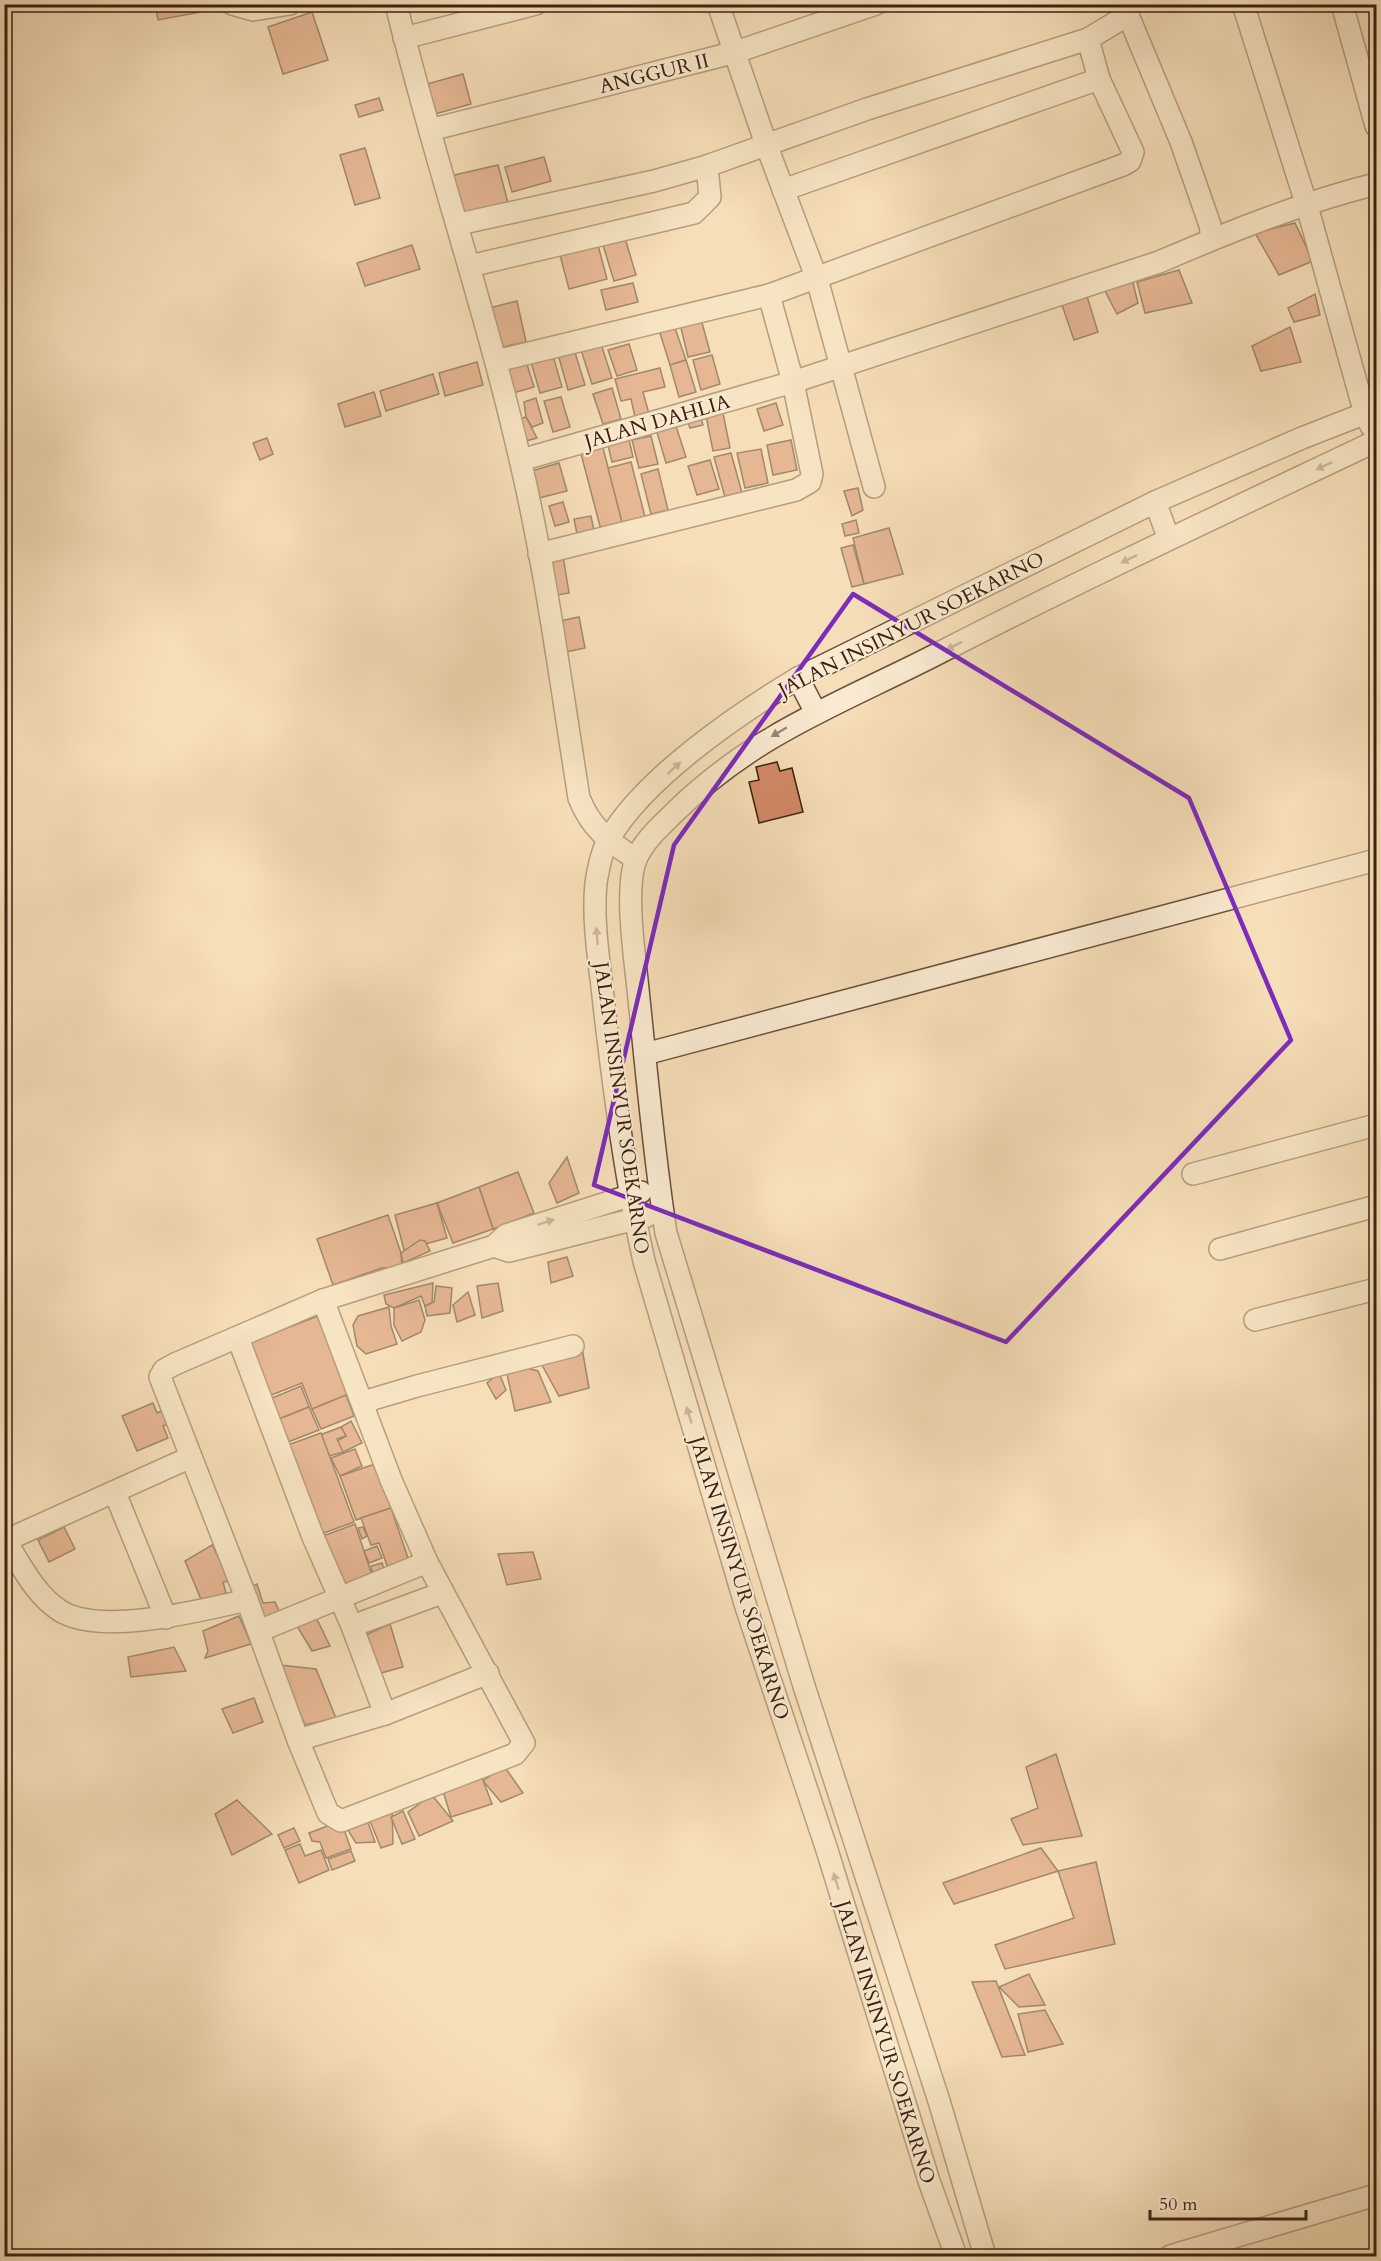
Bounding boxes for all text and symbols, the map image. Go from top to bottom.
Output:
street label: ANGGUR II [596,47,712,100]
street label: JALAN DAHLIA [578,388,734,456]
one-way arrow [1315,461,1332,470]
street label: JALAN INSINYUR SOEKARNO [771,545,1049,705]
one-way arrow [1120,554,1137,563]
one-way arrow [945,640,963,650]
one-way arrow [770,727,787,737]
one-way arrow [666,762,681,775]
one-way arrow [592,926,602,945]
street label: JALAN INSINYUR SOEKARNO [587,957,655,1256]
one-way arrow [537,1217,555,1226]
one-way arrow [684,1405,693,1423]
street label: JALAN INSINYUR SOEKARNO [683,1430,796,1723]
one-way arrow [831,1872,840,1890]
street label: JALAN INSINYUR SOEKARNO [829,1894,942,2187]
scale bar [1150,2183,1306,2221]
text: 50 m [1159,2192,1198,2217]

